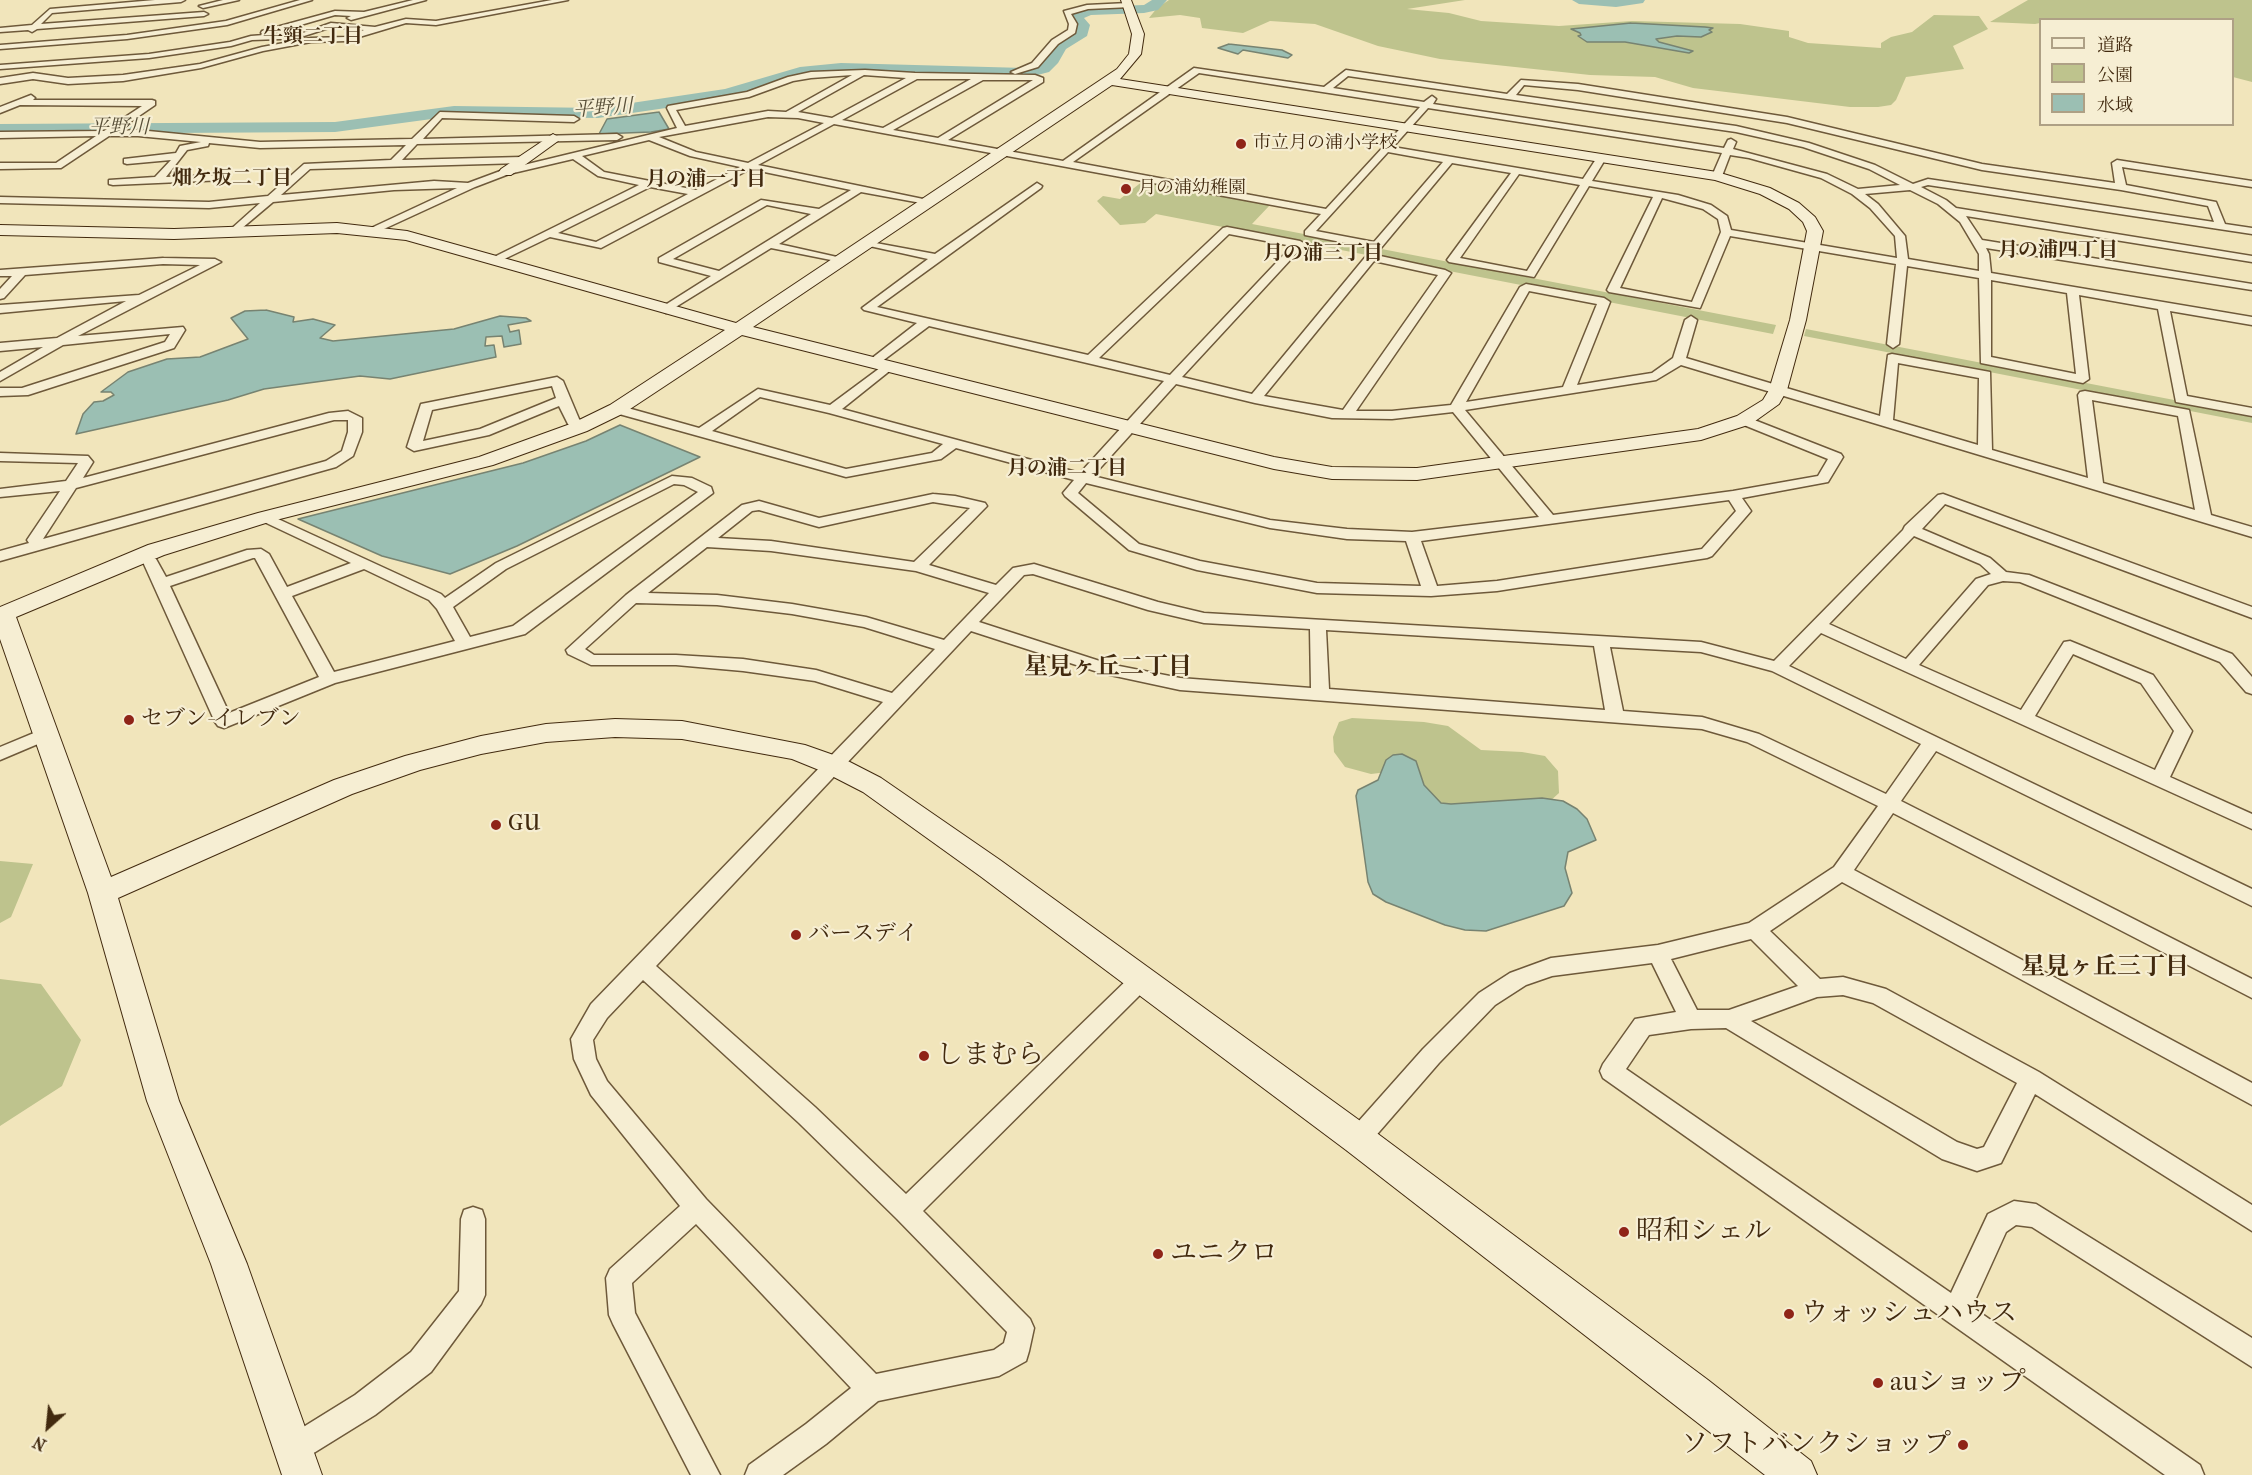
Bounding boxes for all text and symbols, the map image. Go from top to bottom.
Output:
legend [2039,18,2234,126]
district label: 牛頸二丁目 [263,25,363,49]
text: 道路 [2097,35,2133,56]
text: 公園 [2097,65,2133,86]
water label: 平野川 [572,95,634,123]
text: 水域 [2097,95,2133,116]
water label: 平野川 [89,116,149,140]
place label: 市立月の浦小学校 [1253,133,1397,155]
marker: 市立月の浦小学校 [1234,137,1248,151]
district label: 畑ケ坂二丁目 [172,167,292,191]
district label: 月の浦一丁目 [646,168,766,192]
place label: 月の浦幼稚園 [1138,178,1246,200]
marker: 月の浦幼稚園 [1119,182,1133,196]
district label: 月の浦四丁目 [1998,239,2118,263]
district label: 月の浦三丁目 [1263,242,1383,266]
district label: 月の浦二丁目 [1007,457,1127,481]
district label: 星見ヶ丘二丁目 [1024,654,1192,682]
place label: セブン-イレブン [141,707,301,733]
marker: セブン-イレブン [122,713,136,727]
place label: GU [508,812,541,838]
marker: GU [489,818,503,832]
place label: バースデイ [808,922,918,948]
marker: バースデイ [789,928,803,942]
district label: 星見ヶ丘三丁目 [2021,954,2189,982]
place label: しまむら [936,1040,1044,1072]
marker: しまむら [917,1049,931,1063]
place label: 昭和シェル [1636,1216,1771,1248]
marker: 昭和シェル [1617,1225,1631,1239]
place label: ユニクロ [1170,1238,1278,1270]
marker: ユニクロ [1151,1247,1165,1261]
place label: ウォッシュハウス [1801,1298,2017,1330]
marker: ウォッシュハウス [1782,1307,1796,1321]
place label: auショップ [1890,1367,2026,1399]
marker: auショップ [1871,1376,1885,1390]
north arrow [18,1397,78,1457]
place label: ソフトバンクショップ [1681,1429,1951,1461]
text: N [30,1432,49,1455]
marker: ソフトバンクショップ [1956,1438,1970,1452]

